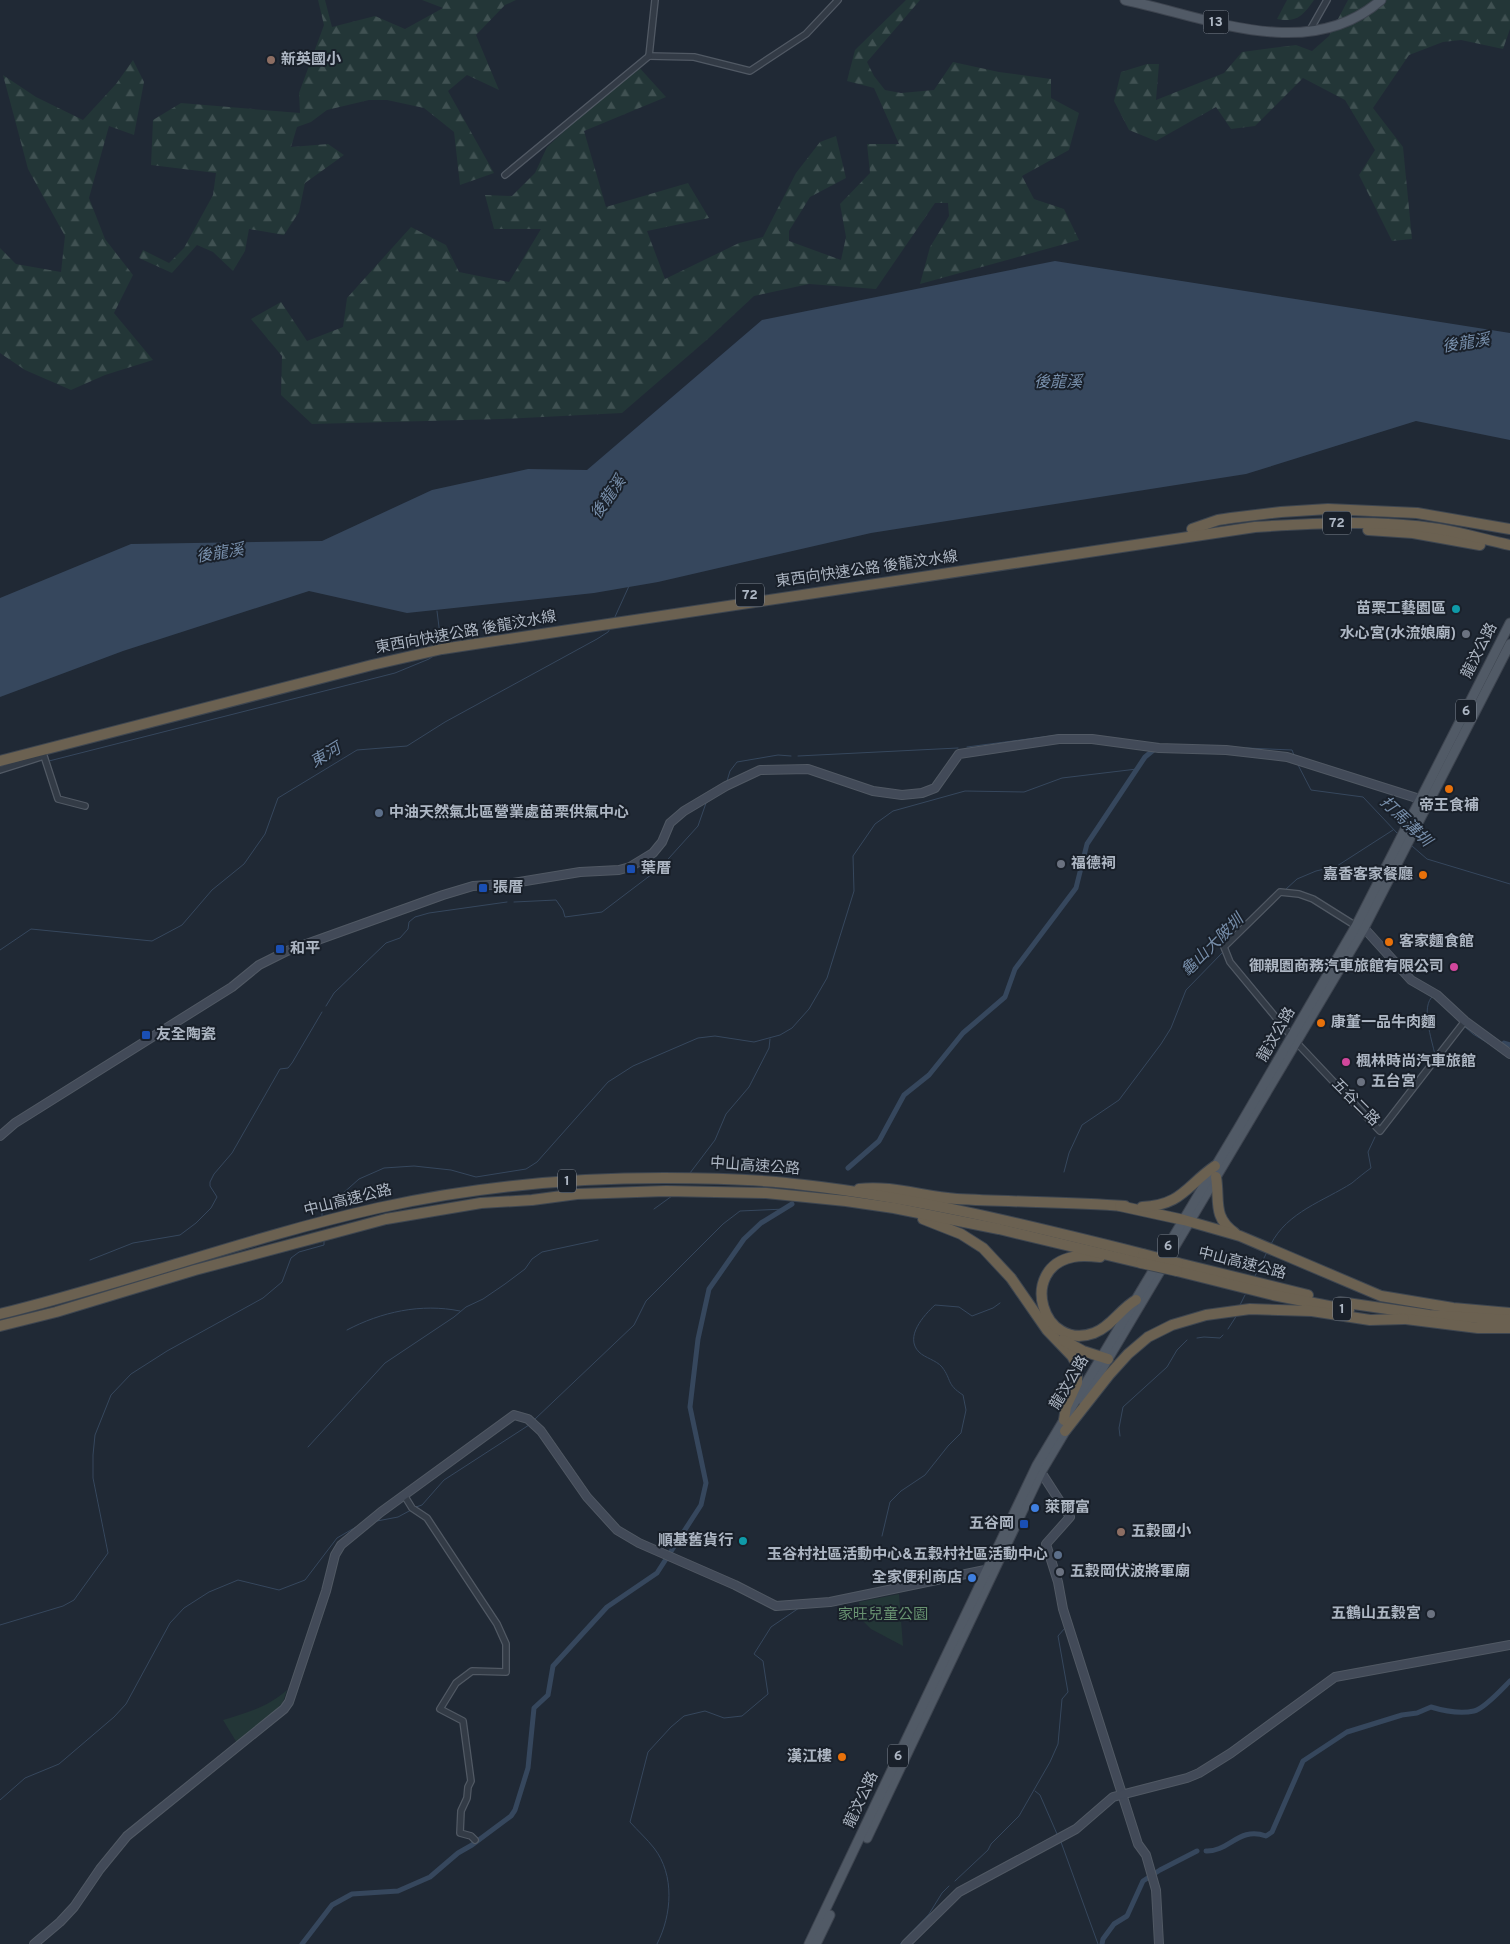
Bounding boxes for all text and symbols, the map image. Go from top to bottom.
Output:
road number: 13 [1204,11,1228,34]
place label: 新英國小 [281,51,342,70]
marker: 新英國小 [265,54,277,66]
water label: 後龍溪 [1441,330,1493,358]
water label: 後龍溪 [1034,373,1084,393]
water label: 後龍溪 [587,471,632,523]
road number: 72 [1323,512,1351,534]
water label: 後龍溪 [195,540,247,568]
street label: 東西向快速公路 後龍汶水線 [775,547,959,592]
road number: 72 [736,584,764,606]
place label: 苗栗工藝園區 [1356,600,1446,619]
marker: 苗栗工藝園區 [1450,603,1462,615]
street label: 東西向快速公路 後龍汶水線 [374,607,558,658]
street label: 龍汶公路 [1457,619,1502,682]
place label: 水心宮(水流娘廟) [1340,624,1456,644]
marker: 水心宮(水流娘廟) [1460,628,1472,640]
road number: 6 [1456,699,1476,722]
water label: 東河 [307,738,347,773]
marker: 帝王食補 [1443,783,1455,795]
water label: 打馬溝圳 [1375,793,1436,853]
place label: 帝王食補 [1419,796,1479,816]
place label: 中油天然氣北區營業處苗栗供氣中心 [389,803,629,823]
marker: 中油天然氣北區營業處苗栗供氣中心 [373,807,385,819]
place label: 福德祠 [1071,854,1116,874]
marker: 福德祠 [1055,858,1067,870]
place label: 葉厝 [641,860,671,879]
marker: 葉厝 [625,863,637,875]
place label: 嘉香客家餐廳 [1323,865,1413,885]
marker: 嘉香客家餐廳 [1417,869,1429,881]
place label: 張厝 [493,879,523,898]
marker: 張厝 [477,882,489,894]
water label: 龜山大陂圳 [1178,909,1250,981]
place label: 客家麵食館 [1399,933,1474,952]
marker: 客家麵食館 [1383,936,1395,948]
place label: 和平 [290,940,320,959]
marker: 和平 [274,943,286,955]
place label: 御親園商務汽車旅館有限公司 [1249,957,1444,977]
marker: 御親園商務汽車旅館有限公司 [1448,961,1460,973]
street label: 龍汶公路 [1253,1004,1300,1066]
place label: 康董一品牛肉麵 [1331,1014,1436,1033]
marker: 康董一品牛肉麵 [1315,1017,1327,1029]
place label: 友全陶瓷 [156,1026,216,1045]
marker: 友全陶瓷 [140,1029,152,1041]
place label: 楓林時尚汽車旅館 [1356,1053,1476,1072]
marker: 楓林時尚汽車旅館 [1340,1056,1352,1068]
place label: 五台宮 [1371,1072,1416,1092]
street label: 五谷二路 [1327,1075,1383,1131]
marker: 五台宮 [1355,1076,1367,1088]
street label: 中山高速公路 [709,1153,801,1180]
road number: 1 [558,1170,576,1192]
street label: 中山高速公路 [302,1180,394,1221]
road number: 6 [1158,1234,1178,1258]
street label: 中山高速公路 [1196,1243,1288,1284]
road number: 1 [1333,1298,1351,1320]
street label: 龍汶公路 [1046,1352,1094,1414]
place label: 萊爾富 [1045,1499,1090,1518]
marker: 萊爾富 [1029,1502,1041,1514]
place label: 五谷岡 [969,1515,1014,1534]
marker: 五谷岡 [1018,1518,1030,1530]
place label: 五穀國小 [1131,1523,1192,1542]
marker: 五穀國小 [1115,1526,1127,1538]
place label: 順基舊貨行 [658,1532,733,1551]
marker: 順基舊貨行 [737,1535,749,1547]
place label: 玉谷村社區活動中心&五穀村社區活動中心 [767,1545,1048,1565]
marker: 玉谷村社區活動中心&五穀村社區活動中心 [1052,1549,1064,1561]
place label: 五穀岡伏波將軍廟 [1070,1562,1190,1582]
marker: 五穀岡伏波將軍廟 [1054,1566,1066,1578]
place label: 全家便利商店 [872,1568,962,1588]
marker: 全家便利商店 [966,1572,978,1584]
place label: 五鶴山五穀宮 [1331,1604,1421,1624]
park label: 家旺兒童公園 [838,1606,928,1625]
marker: 五鶴山五穀宮 [1425,1608,1437,1620]
road number: 6 [888,1744,908,1768]
place label: 漢江樓 [787,1748,832,1767]
marker: 漢江樓 [836,1751,848,1763]
street label: 龍汶公路 [840,1768,883,1831]

